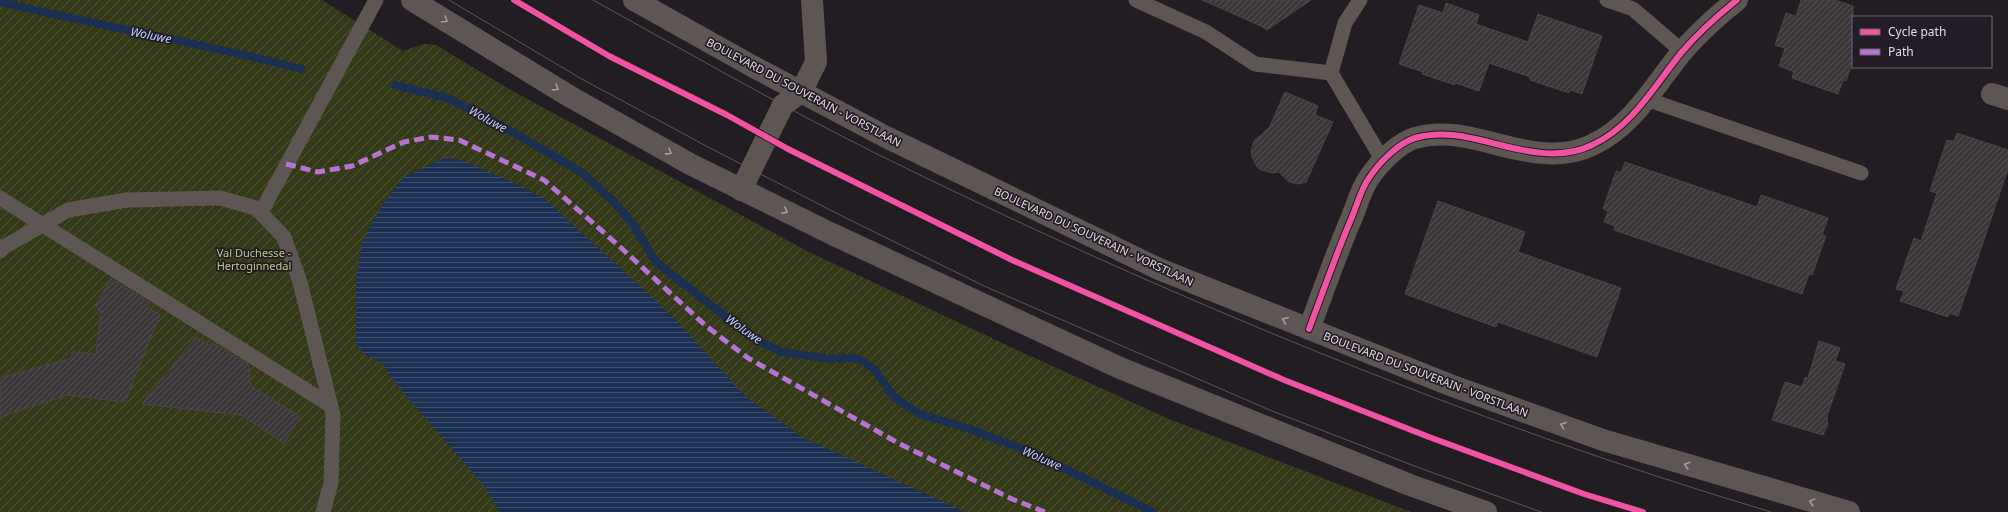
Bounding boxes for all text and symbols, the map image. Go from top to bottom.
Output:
one-way arrow [441,16,448,23]
legend [1852,16,1992,68]
water label: Woluwe [129,23,173,47]
text: Cycle path [1888,23,1946,40]
street label: BOULEVARD DU SOUVERAIN - VORSTLAAN [704,34,904,150]
text: Path [1888,43,1914,60]
one-way arrow [552,83,559,91]
water label: Woluwe [466,102,510,136]
one-way arrow [665,148,672,155]
street label: BOULEVARD DU SOUVERAIN - VORSTLAAN [992,183,1196,289]
one-way arrow [781,206,789,214]
park label: Val Duchesse - Hertoginnedal [217,245,292,273]
water label: Woluwe [722,310,766,348]
one-way arrow [1281,316,1288,324]
street label: BOULEVARD DU SOUVERAIN - VORSTLAAN [1321,328,1531,420]
one-way arrow [1560,422,1567,430]
water label: Woluwe [1020,442,1064,474]
one-way arrow [1684,461,1691,470]
one-way arrow [1808,498,1815,506]

